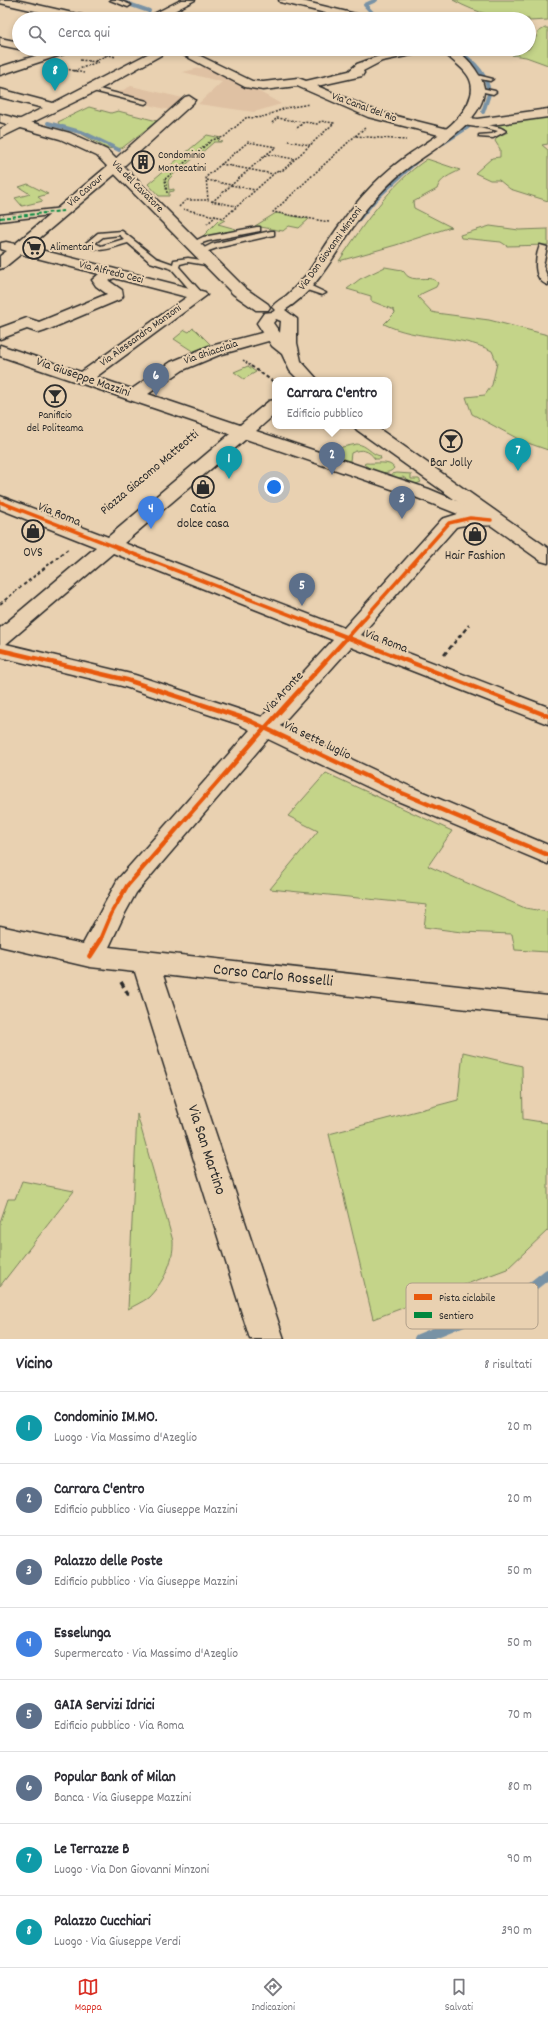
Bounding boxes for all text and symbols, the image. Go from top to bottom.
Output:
search box [12,12,536,56]
icon: search [26,23,48,45]
text: Cerca qui [58,23,110,45]
pin: 8 [42,58,68,91]
street label: Via Canal del Rio [329,89,399,127]
place label: Condominio Montecatini [158,148,206,177]
building icon: Condominio Montecatini [130,149,156,175]
street label: Via del Cavatore [107,157,167,217]
street label: Via Cavour [64,170,108,211]
street label: Via Don Giovanni Minzoni [295,204,367,294]
supermarket icon: Alimentari [21,235,47,261]
place label: Alimentari [50,240,93,256]
street label: Via Alfredo Ceci [77,257,145,289]
street label: Via Alessandro Manzoni [97,301,185,371]
street label: Via Ghiacciaia [182,336,241,370]
street label: Via Giuseppe Mazzini [33,353,133,403]
pin: 6 [143,363,169,396]
popup [272,377,392,429]
bar icon: Panificio del Politeama [42,383,68,409]
text: Carrara C'entro [287,383,377,405]
text: Edificio pubblico [287,405,363,424]
place label: Panificio del Politeama [27,408,84,437]
street label: Piazza Giacomo Matteotti [96,426,204,520]
bar icon: Bar Jolly [438,428,464,454]
pin: 7 [505,438,531,471]
pin: 2 [319,442,345,475]
pin: 1 [216,446,242,479]
place label: Bar Jolly [430,454,473,473]
shop icon: Catia dolce casa [190,474,216,500]
your location [264,477,284,497]
pin: 3 [389,486,415,519]
pin: 4 [138,496,164,529]
street label: Via Roma [35,498,84,533]
place label: Catia dolce casa [177,500,230,534]
shop icon: OVS [20,518,46,544]
shop icon: Hair Fashion [462,521,488,547]
place label: OVS [23,544,43,563]
place label: Hair Fashion [445,547,505,566]
pin: 5 [289,573,315,606]
street label: Via Roma [362,625,411,659]
street label: Via Aronte [259,667,309,718]
street label: Via sette luglio [280,716,354,766]
street label: Corso Carlo Rosselli [212,958,334,994]
street label: Via San Martino [181,1102,231,1198]
legend [406,1283,538,1329]
text: Pista ciclabile [439,1291,495,1307]
text: Sentiero [439,1309,474,1325]
text: Vicino [16,1353,53,1377]
text: 8 risultati [484,1356,532,1375]
text: Condominio IM.MO. [54,1407,157,1429]
text: 1 [28,1418,30,1437]
text: 20 m [507,1418,532,1437]
text: Luogo · Via Massimo d'Azeglio [54,1429,197,1448]
text: Carrara C'entro [54,1479,144,1501]
text: 2 [26,1490,32,1509]
text: 20 m [507,1490,532,1509]
text: Edificio pubblico · Via Giuseppe Mazzini [54,1501,238,1520]
text: Palazzo delle Poste [54,1551,163,1573]
text: 3 [26,1562,32,1581]
text: 50 m [507,1562,532,1581]
text: Edificio pubblico · Via Giuseppe Mazzini [54,1573,238,1592]
text: Esselunga [54,1623,111,1645]
text: 4 [26,1634,32,1653]
text: 50 m [507,1634,532,1653]
text: Supermercato · Via Massimo d'Azeglio [54,1645,238,1664]
text: GAIA Servizi Idrici [54,1695,154,1717]
text: 5 [26,1706,32,1725]
text: 70 m [508,1706,532,1725]
text: Edificio pubblico · Via Roma [54,1717,184,1736]
text: Popular Bank of Milan [54,1767,176,1789]
text: 6 [26,1778,32,1797]
text: 80 m [508,1778,532,1797]
text: Banca · Via Giuseppe Mazzini [54,1789,191,1808]
text: Le Terrazze B [54,1839,129,1861]
text: 7 [27,1850,31,1869]
text: 90 m [507,1850,532,1869]
text: Luogo · Via Don Giovanni Minzoni [54,1861,209,1880]
text: Palazzo Cucchiari [54,1911,151,1933]
text: 8 [26,1922,32,1941]
text: 390 m [501,1922,532,1941]
text: Luogo · Via Giuseppe Verdi [54,1933,181,1952]
tab: Mappa [75,1976,102,2016]
tab: Indicazioni [252,1976,295,2016]
tab: Salvati [445,1976,473,2016]

